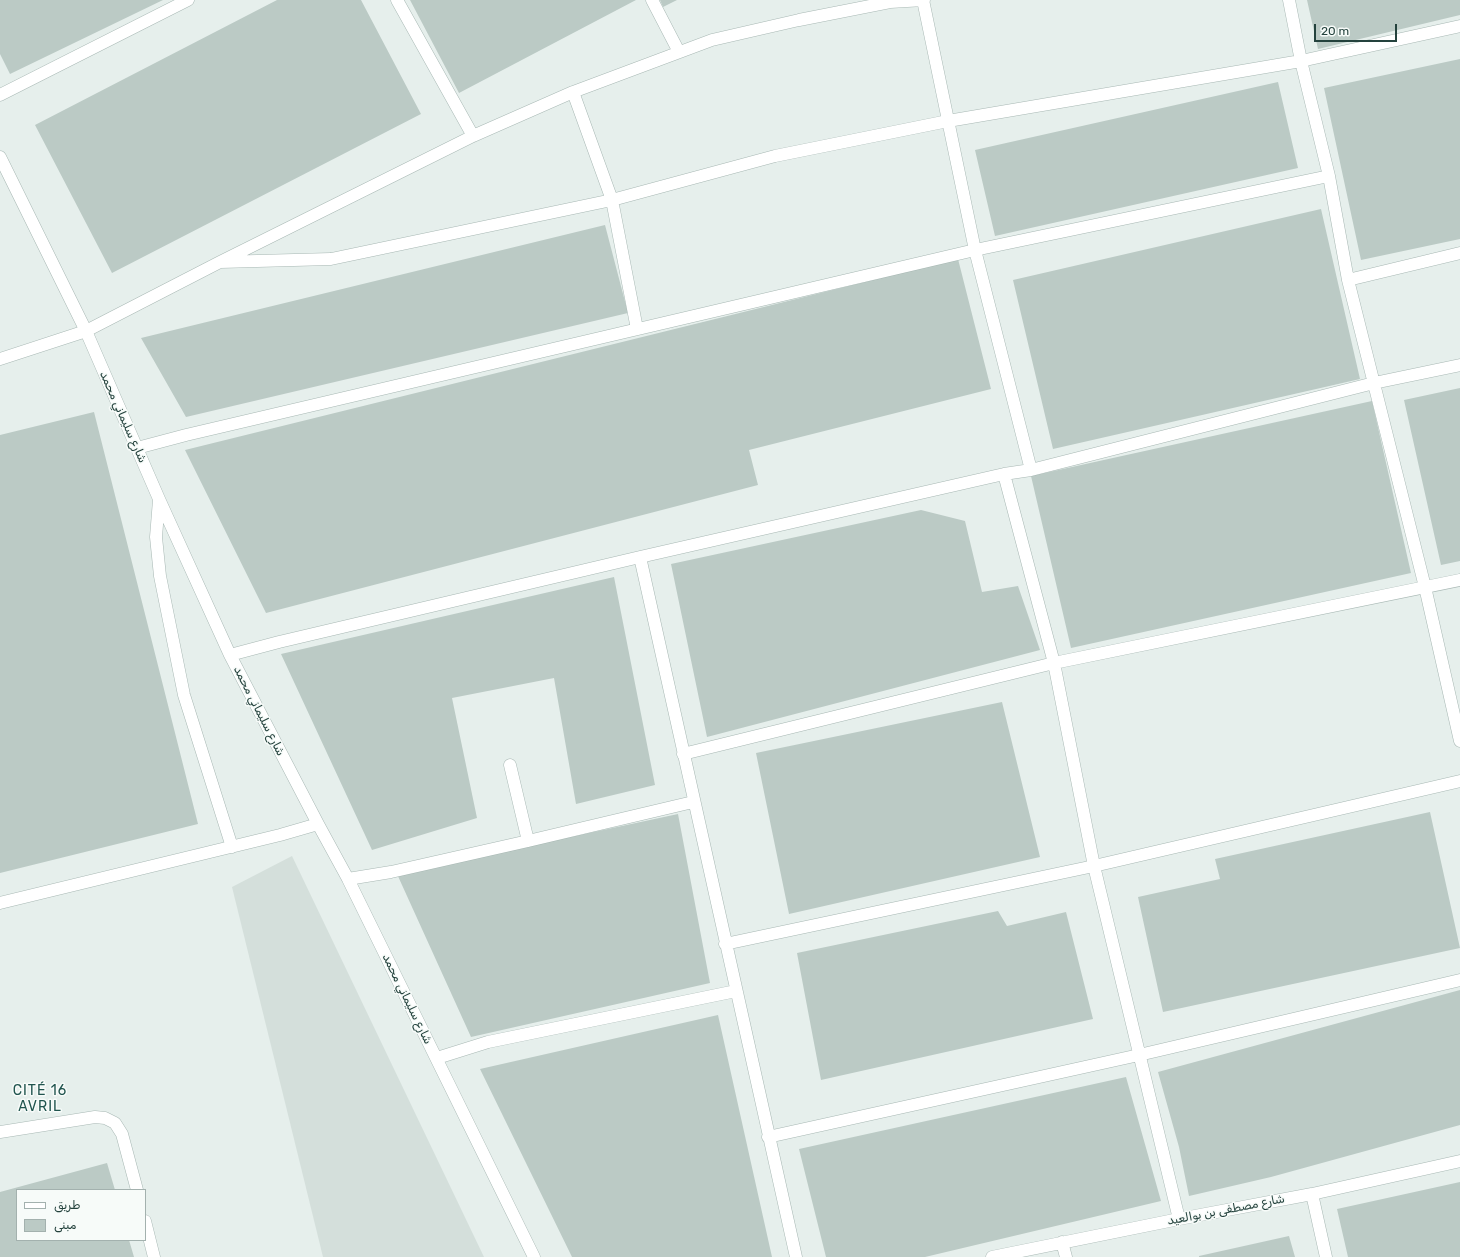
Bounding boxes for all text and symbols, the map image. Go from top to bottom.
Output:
scale bar [1316,16,1399,42]
text: 20 m [1321,24,1349,38]
street label: شارع سليماني محمد [96,369,150,465]
street label: شارع سليماني محمد [230,664,288,758]
street label: شارع سليماني محمد [379,951,435,1047]
district label: CITÉ 16 AVRIL [13,1083,67,1116]
legend [16,1189,146,1241]
street label: شارع مصطفى بن بوالعيد [1166,1192,1286,1228]
text: طريق [54,1198,80,1212]
text: مبنى [54,1218,76,1232]

